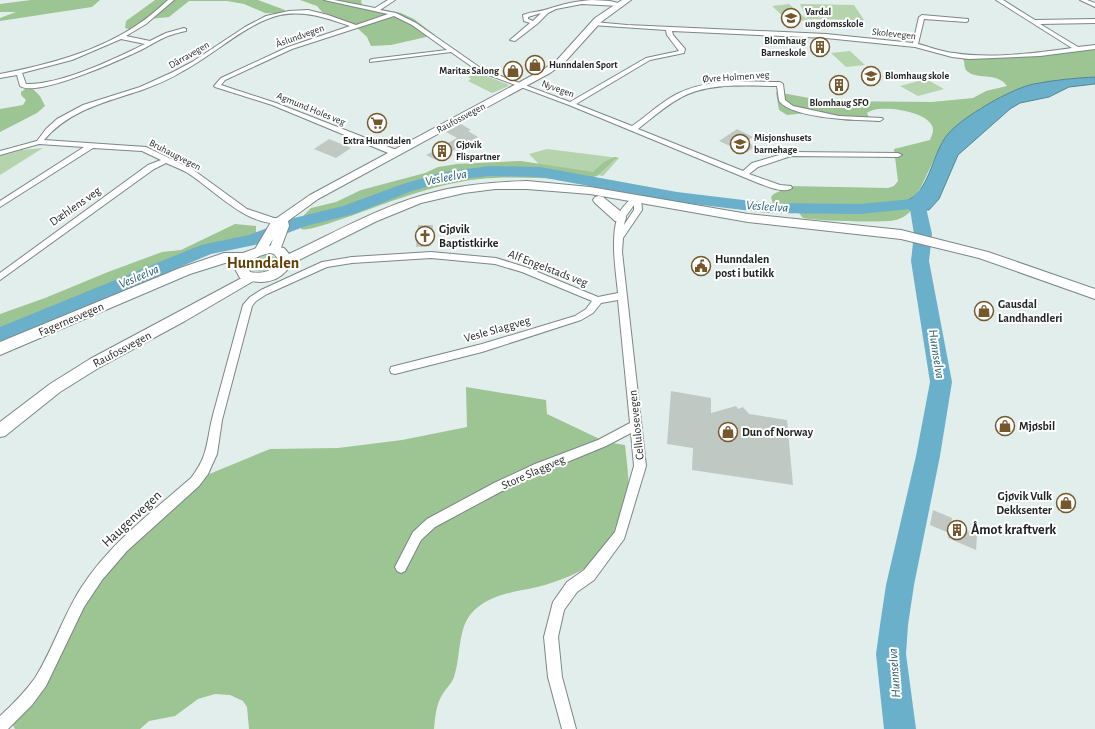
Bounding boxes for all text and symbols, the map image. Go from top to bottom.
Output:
school or university icon: Vardal ungdomsskole [780,7,802,29]
place label: Vardal ungdomsskole [805,7,864,29]
street label: Åslundvegen [274,21,325,49]
street label: Skolevegen [871,27,917,41]
place label: Blomhaug Barneskole [761,36,807,58]
building icon: Blomhaug Barneskole [809,36,831,58]
street label: Dårravegen [167,39,211,71]
shop icon: Hunndalen Sport [524,54,546,76]
shop icon: Maritas Salong [502,60,524,82]
place label: Hunndalen Sport [549,60,618,70]
school or university icon: Blomhaug skole [860,65,882,87]
place label: Maritas Salong [439,66,500,76]
street label: Øvre Holmen veg [702,70,770,84]
place label: Blomhaug skole [885,71,949,81]
building icon: Blomhaug SFO [828,74,850,96]
street label: Nyvegen [540,78,576,100]
street label: Agmund Holes veg [275,91,347,127]
place label: Blomhaug SFO [809,98,869,108]
street label: Raufossvegen [435,101,487,135]
supermarket icon: Extra Hunndalen [366,112,388,134]
school or university icon: Misjonshusets barnehage [729,133,751,155]
place label: Misjonshusets barnehage [754,133,812,155]
place label: Extra Hunndalen [343,136,411,146]
street label: Bruhaugvegen [147,138,203,172]
building icon: Gjøvik Flispartner [431,140,453,162]
place label: Gjøvik Flispartner [456,140,501,162]
water label: Vesleelva [424,168,468,188]
street label: Dæhlens veg [47,184,103,228]
water label: Vesleelva [745,199,789,215]
place label: Gjøvik Baptistkirke [439,223,499,249]
church icon: Gjøvik Baptistkirke [414,225,436,247]
street label: Alf Engelstads veg [506,247,590,289]
place label: Hunndalen post i butikk [715,253,774,279]
district label: Hunndalen [227,255,299,271]
public building icon: Hunndalen post i butikk [690,255,712,277]
water label: Vesleelva [117,263,161,291]
place label: Gausdal Landhandleri [998,298,1062,324]
street label: Fagernesvegen [37,300,105,338]
shop icon: Gausdal Landhandleri [973,300,995,322]
street label: Vesle Slaggveg [462,314,532,344]
water label: Hunnselva [926,328,946,380]
street label: Raufossvegen [91,329,153,369]
street label: Cellulosevegen [626,389,646,461]
shop icon: Mjøsbil [994,415,1016,437]
place label: Mjøsbil [1019,420,1055,433]
shop icon: Dun of Norway [717,421,739,443]
place label: Dun of Norway [742,426,814,439]
street label: Store Slaggveg [499,453,567,491]
street label: Haugenvegen [100,488,164,550]
place label: Gjøvik Vulk Dekksenter [996,490,1053,516]
shop icon: Gjøvik Vulk Dekksenter [1055,492,1077,514]
building icon: Åmot kraftverk [946,519,968,541]
place label: Åmot kraftverk [971,521,1056,537]
water label: Hunnselva [887,647,903,698]

